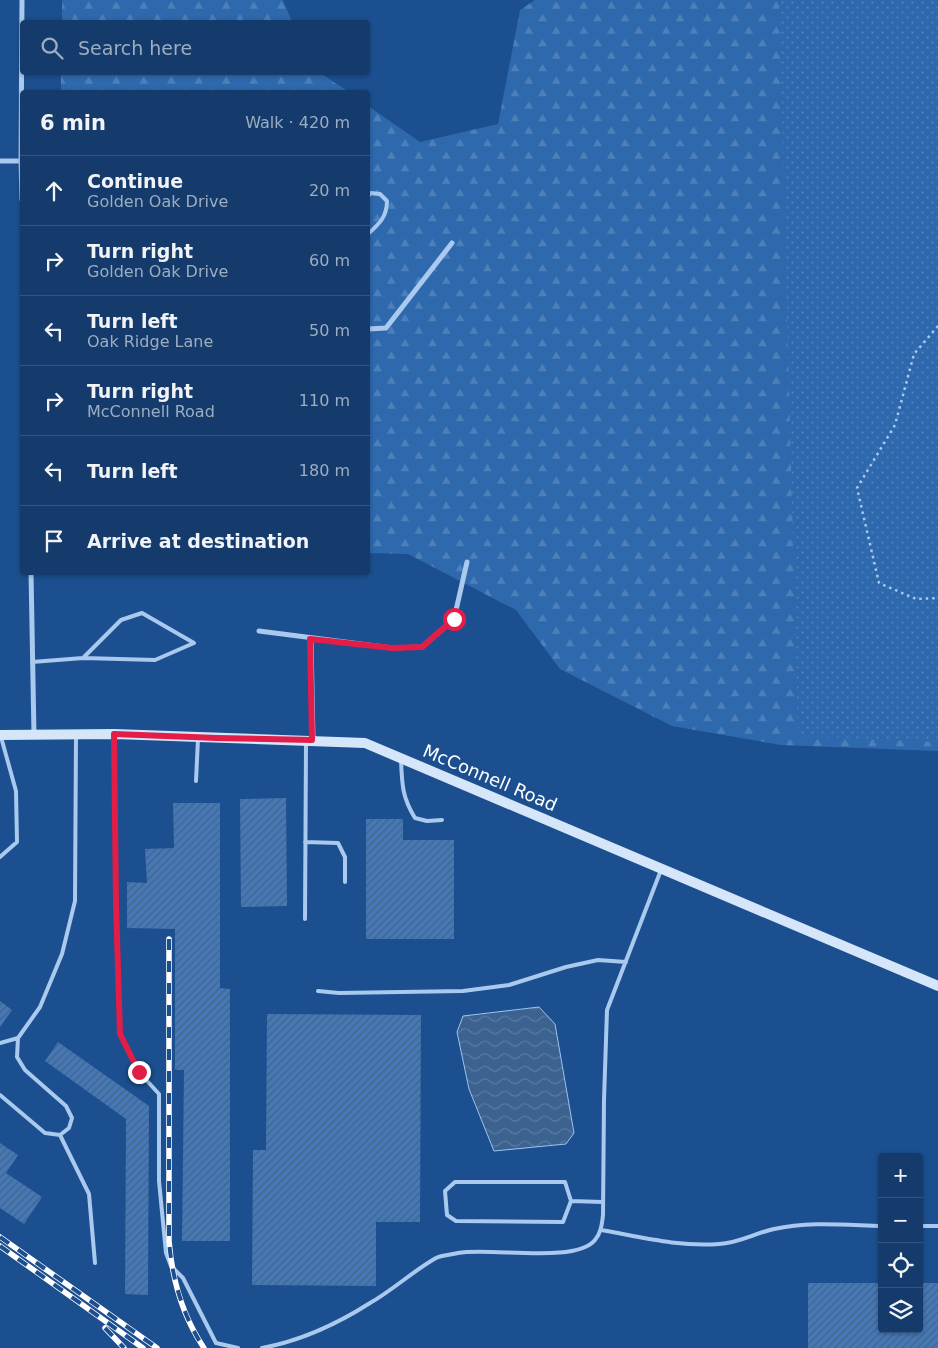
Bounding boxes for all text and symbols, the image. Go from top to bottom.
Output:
search box [20,20,370,75]
icon: search [38,34,66,62]
text: Search here [78,37,192,59]
text: 6 min [40,111,106,135]
text: Walk · 420 m [245,113,350,132]
text: Continue [87,170,183,192]
icon: ahead [40,177,68,205]
text: 20 m [309,181,350,200]
text: Golden Oak Drive [87,192,228,211]
text: Turn right [87,240,193,262]
icon: right [40,247,68,275]
text: 60 m [309,251,350,270]
text: Golden Oak Drive [87,262,228,281]
text: Turn left [87,310,178,332]
icon: left [40,317,68,345]
text: 50 m [309,321,350,340]
text: Oak Ridge Lane [87,332,213,351]
text: Turn right [87,380,193,402]
icon: right [40,387,68,415]
text: 110 m [299,391,350,410]
text: McConnell Road [87,402,215,421]
icon: left [40,457,68,485]
text: Turn left [87,460,178,482]
text: 180 m [299,461,350,480]
icon: arrive [40,527,68,555]
text: Arrive at destination [87,530,309,552]
route start [443,608,466,631]
street label: McConnell Road [420,740,560,815]
route end [128,1061,151,1084]
map controls [878,1153,923,1333]
button: + [878,1153,923,1198]
button: − [878,1198,923,1243]
button: locate [878,1243,923,1288]
button: layers [878,1288,923,1333]

